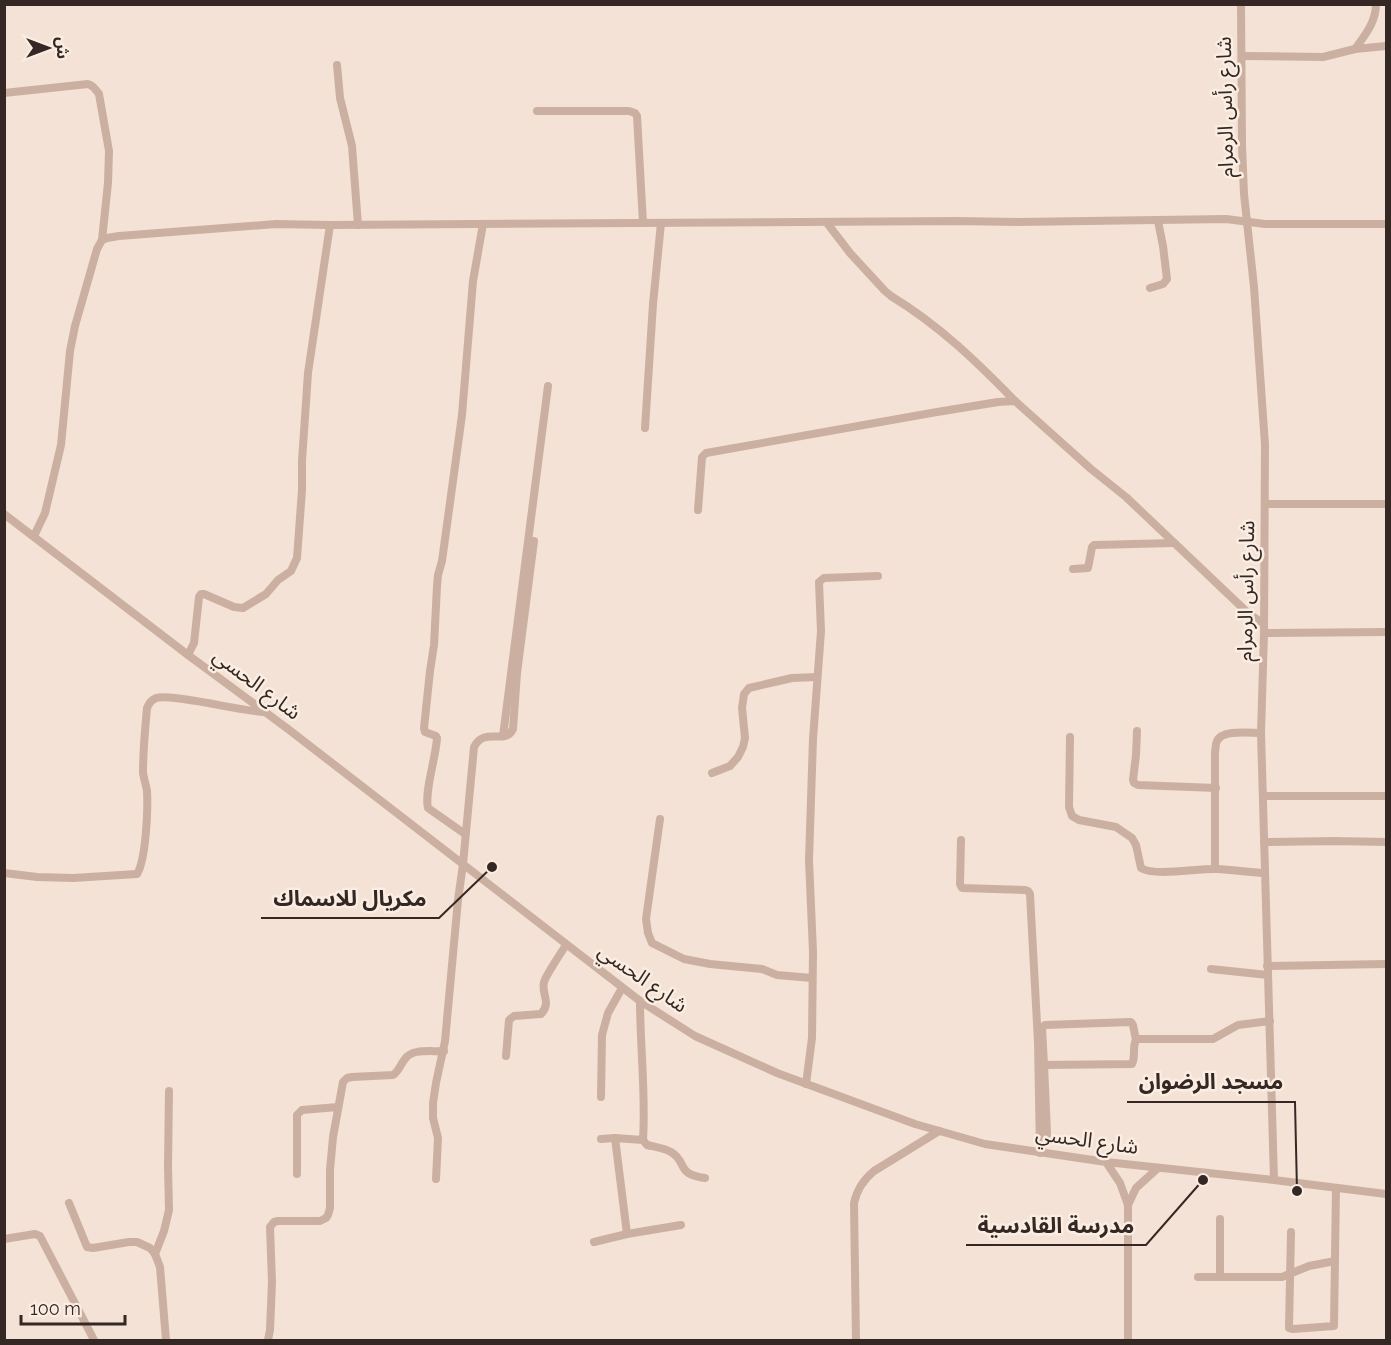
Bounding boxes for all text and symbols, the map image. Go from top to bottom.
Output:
north arrow [18,18,78,78]
street label: شارع رأس الرمرام [1211,36,1242,178]
text: ش [53,37,72,59]
street label: شارع رأس الرمرام [1232,520,1263,662]
street label: شارع الحسي [206,642,306,728]
callout: مكريال للاسماك [261,878,439,918]
text: مكريال للاسماك [273,885,427,911]
street label: شارع الحسي [592,938,693,1021]
callout: مسجد الرضوان [1127,1062,1295,1102]
text: مسجد الرضوان [1139,1068,1283,1094]
street label: شارع الحسي [1034,1120,1140,1163]
callout: مدرسة القادسية [966,1205,1146,1245]
text: مدرسة القادسية [978,1212,1134,1239]
scale bar [21,1288,124,1326]
text: 100 m [30,1298,81,1319]

